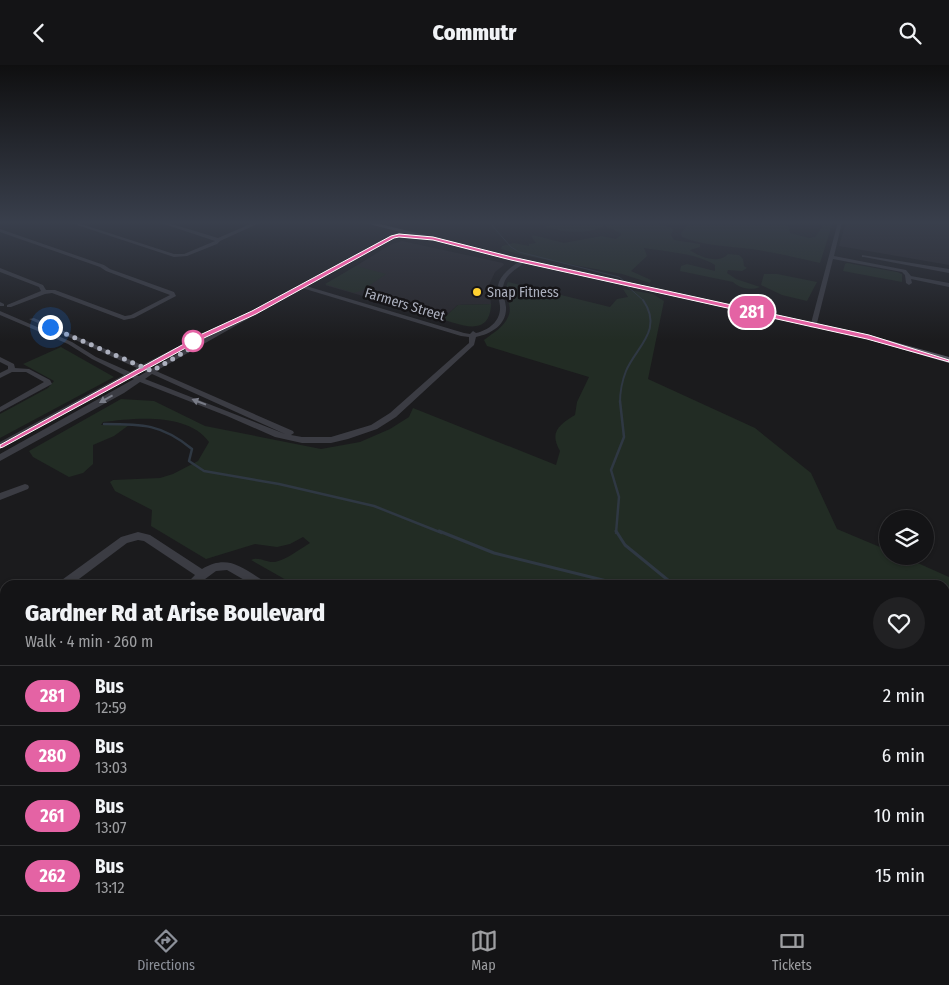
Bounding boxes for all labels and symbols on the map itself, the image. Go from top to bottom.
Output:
street label: Farmers Street [363,284,447,325]
place label: Snap Fitness [487,284,559,301]
marker: Snap Fitness [471,286,483,298]
line badge: 281 [723,296,781,328]
your location [38,315,63,340]
unlabelled marker [182,330,204,352]
one-way arrow [100,395,113,404]
one-way arrow [191,398,206,406]

